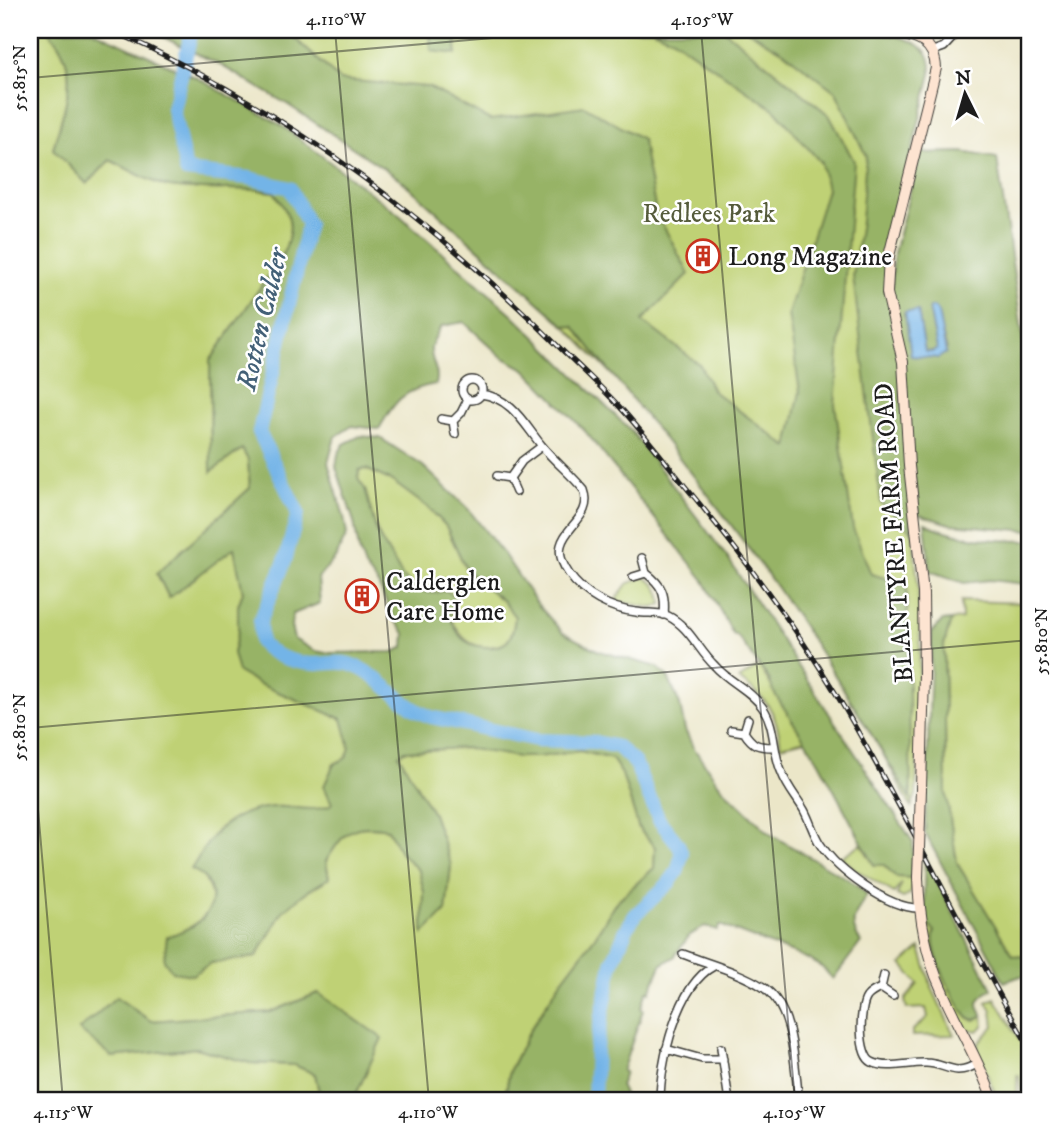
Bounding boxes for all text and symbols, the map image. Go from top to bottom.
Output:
text: 4.110°W [306,9,367,31]
text: 4.105°W [671,9,734,31]
text: 55.815°N [9,44,31,111]
north arrow [930,60,1000,130]
text: N [955,66,973,91]
park label: Redlees Park [643,198,776,231]
building icon: Long Magazine [684,237,722,275]
place label: Long Magazine [728,241,892,274]
water label: Rotten Calder [229,243,296,395]
street label: BLANTYRE FARM ROAD [868,382,921,684]
place label: Calderglen Care Home [386,566,505,629]
building icon: Calderglen Care Home [343,577,381,615]
text: 55.810°N [1031,607,1053,675]
text: 55.810°N [9,693,31,761]
text: 4.115°W [33,1102,93,1124]
text: 4.110°W [398,1102,459,1124]
text: 4.105°W [763,1102,826,1124]

